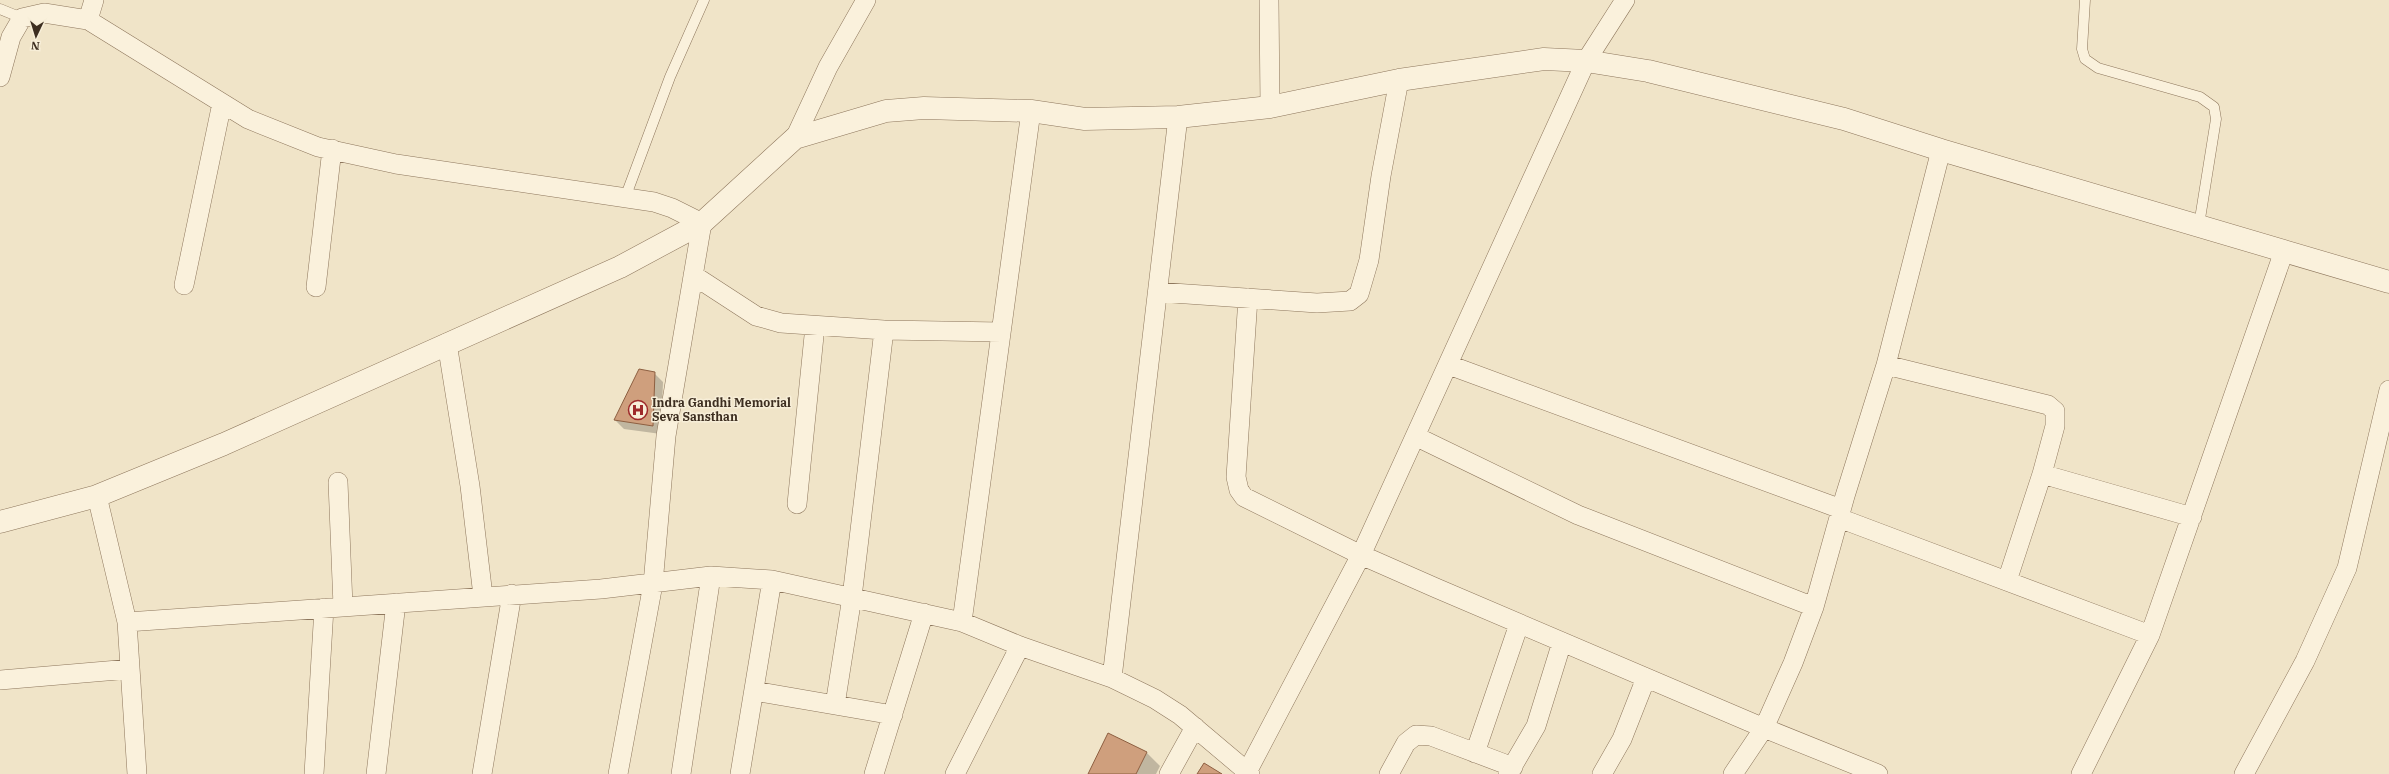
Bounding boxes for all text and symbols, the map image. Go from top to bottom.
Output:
north arrow [16,16,56,56]
text: N [30,39,40,53]
place label: Indra Gandhi Memorial Seva Sansthan [652,395,791,424]
hospital icon: Indra Gandhi Memorial Seva Sansthan [627,399,649,421]

